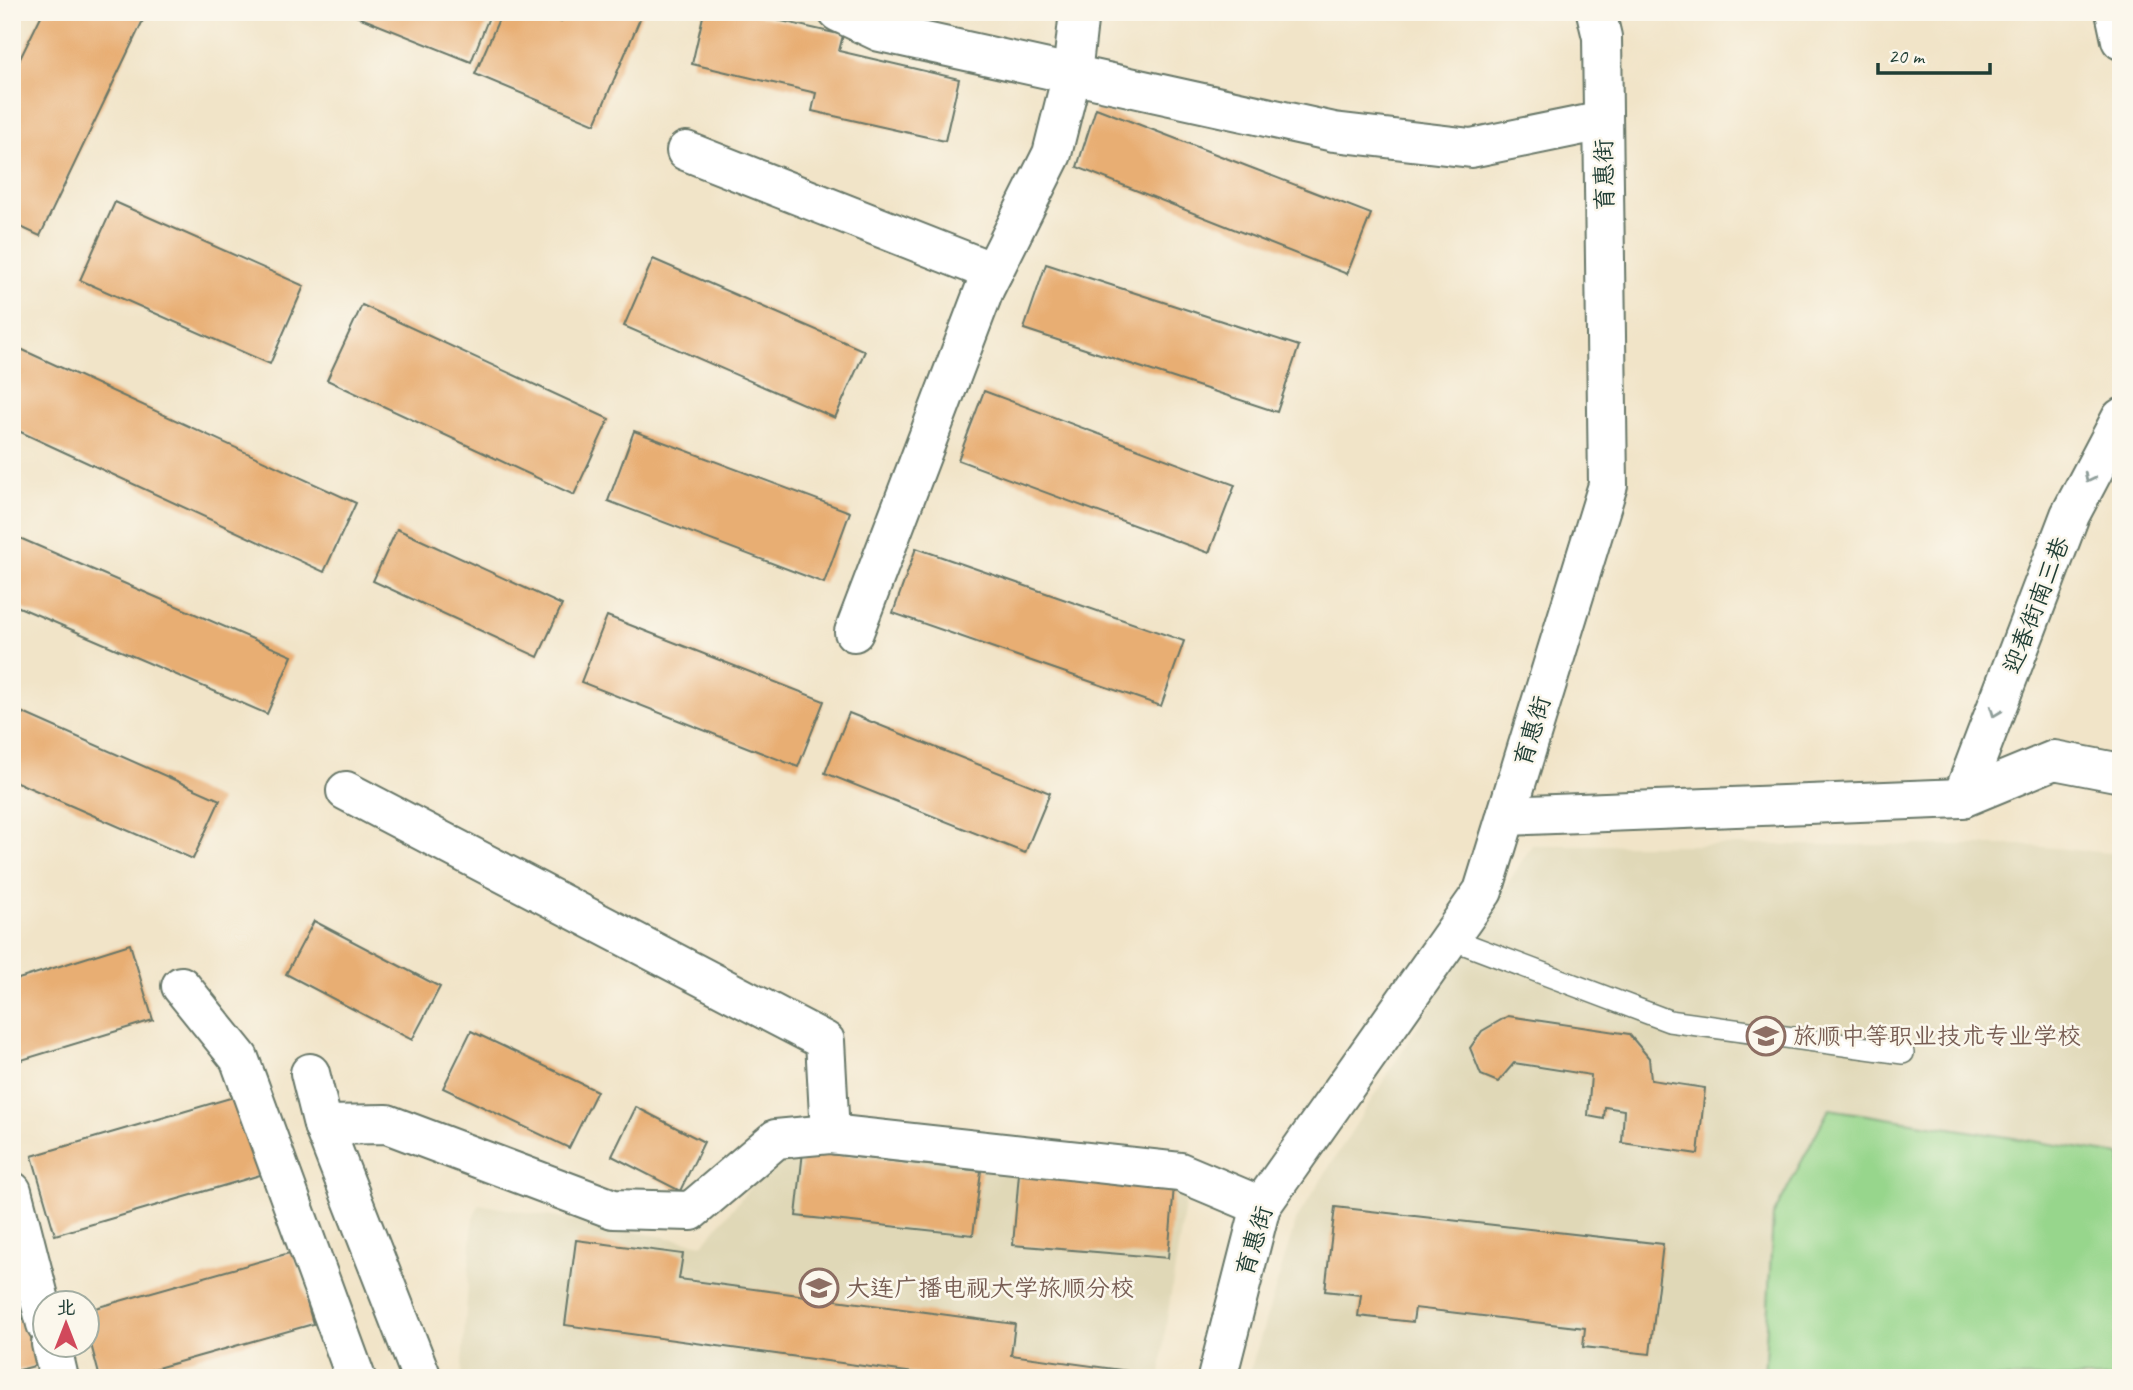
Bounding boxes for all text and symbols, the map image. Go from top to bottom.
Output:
scale bar [1878,32,1990,76]
text: 20 m [1888,43,1926,69]
street label: 育惠街 [1588,139,1620,211]
one-way arrow [2084,471,2098,483]
street label: 迎春街南三巷 [1996,532,2076,678]
street label: 育惠街 [1507,692,1557,770]
one-way arrow [1989,705,2003,717]
school or university icon: 旅顺中等职业技术专业学校 [1745,1015,1787,1057]
place label: 旅顺中等职业技术专业学校 [1793,1021,2081,1051]
street label: 育惠街 [1229,1202,1279,1280]
school or university icon: 大连广播电视大学旅顺分校 [798,1267,840,1309]
place label: 大连广播电视大学旅顺分校 [846,1273,1134,1303]
north arrow [32,1288,102,1358]
text: 北 [56,1296,76,1320]

